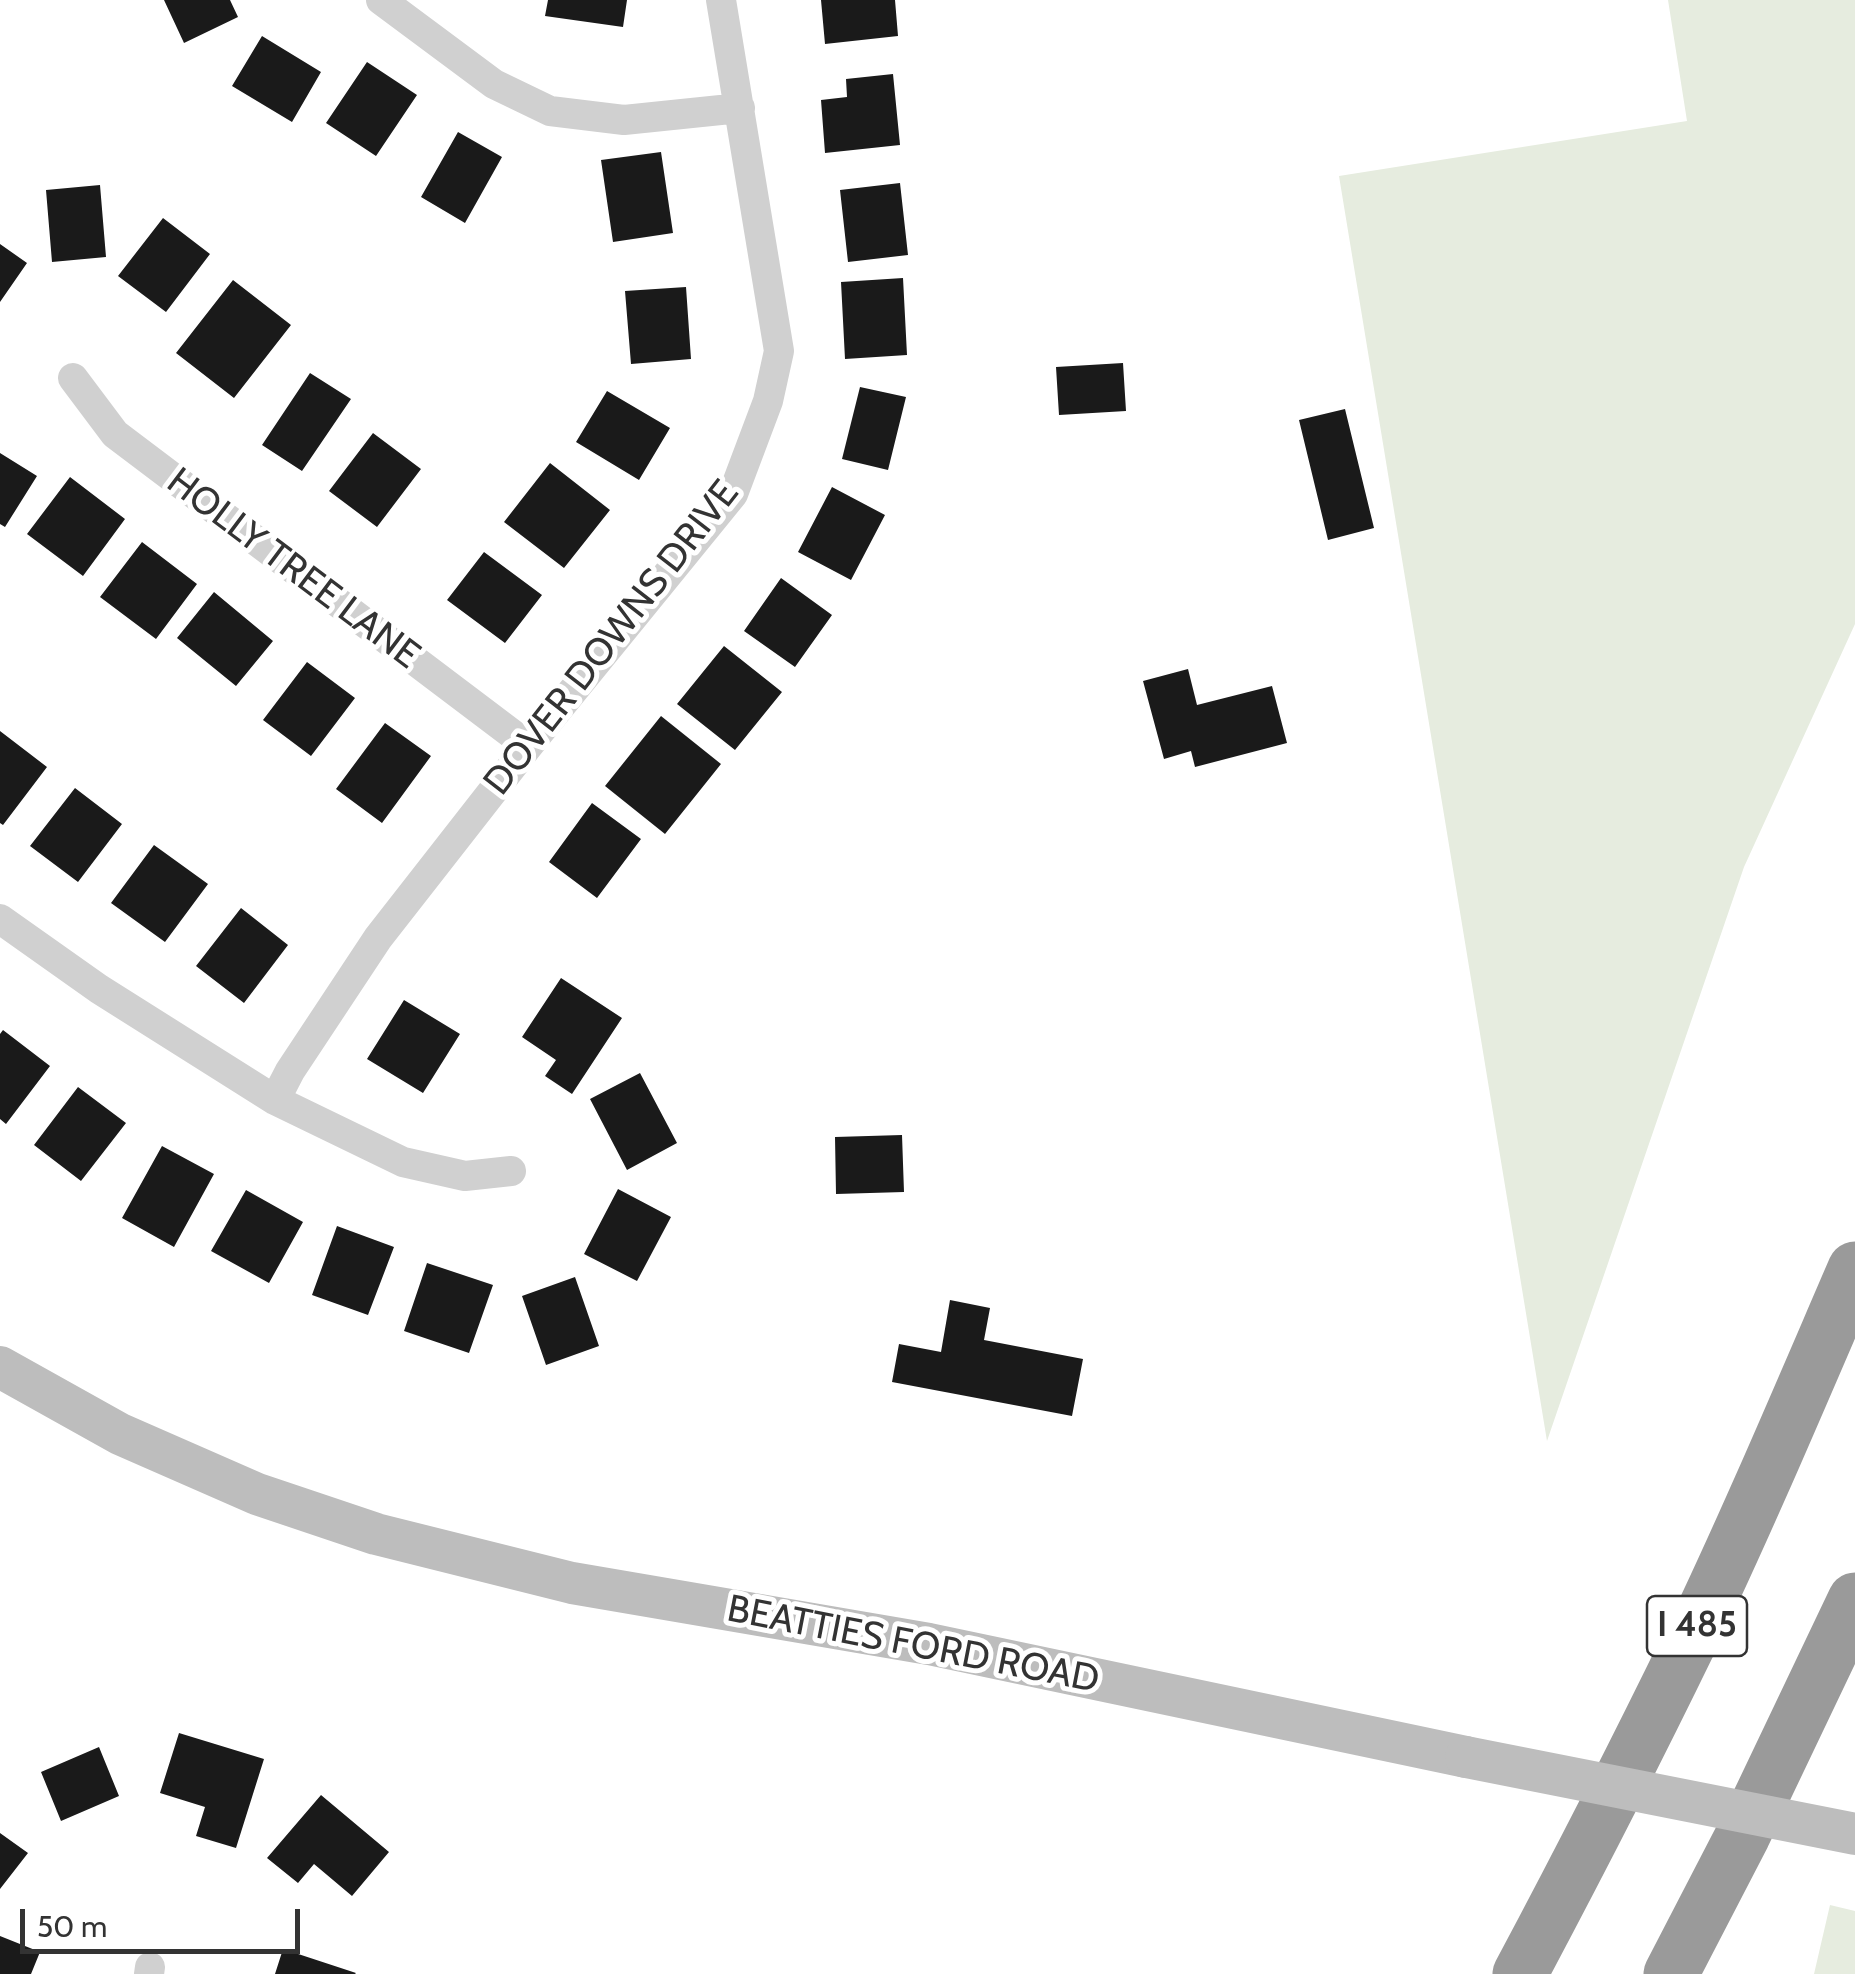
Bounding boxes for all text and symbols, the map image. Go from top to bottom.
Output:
street label: HOLLY TREE LANE [158,459,428,679]
street label: DOVER DOWNS DRIVE [475,472,749,804]
street label: BEATTIES FORD ROAD [723,1587,1103,1703]
road number: I 485 [1647,1596,1747,1656]
scale bar [25,1889,305,1951]
text: 50 m [37,1908,107,1945]

